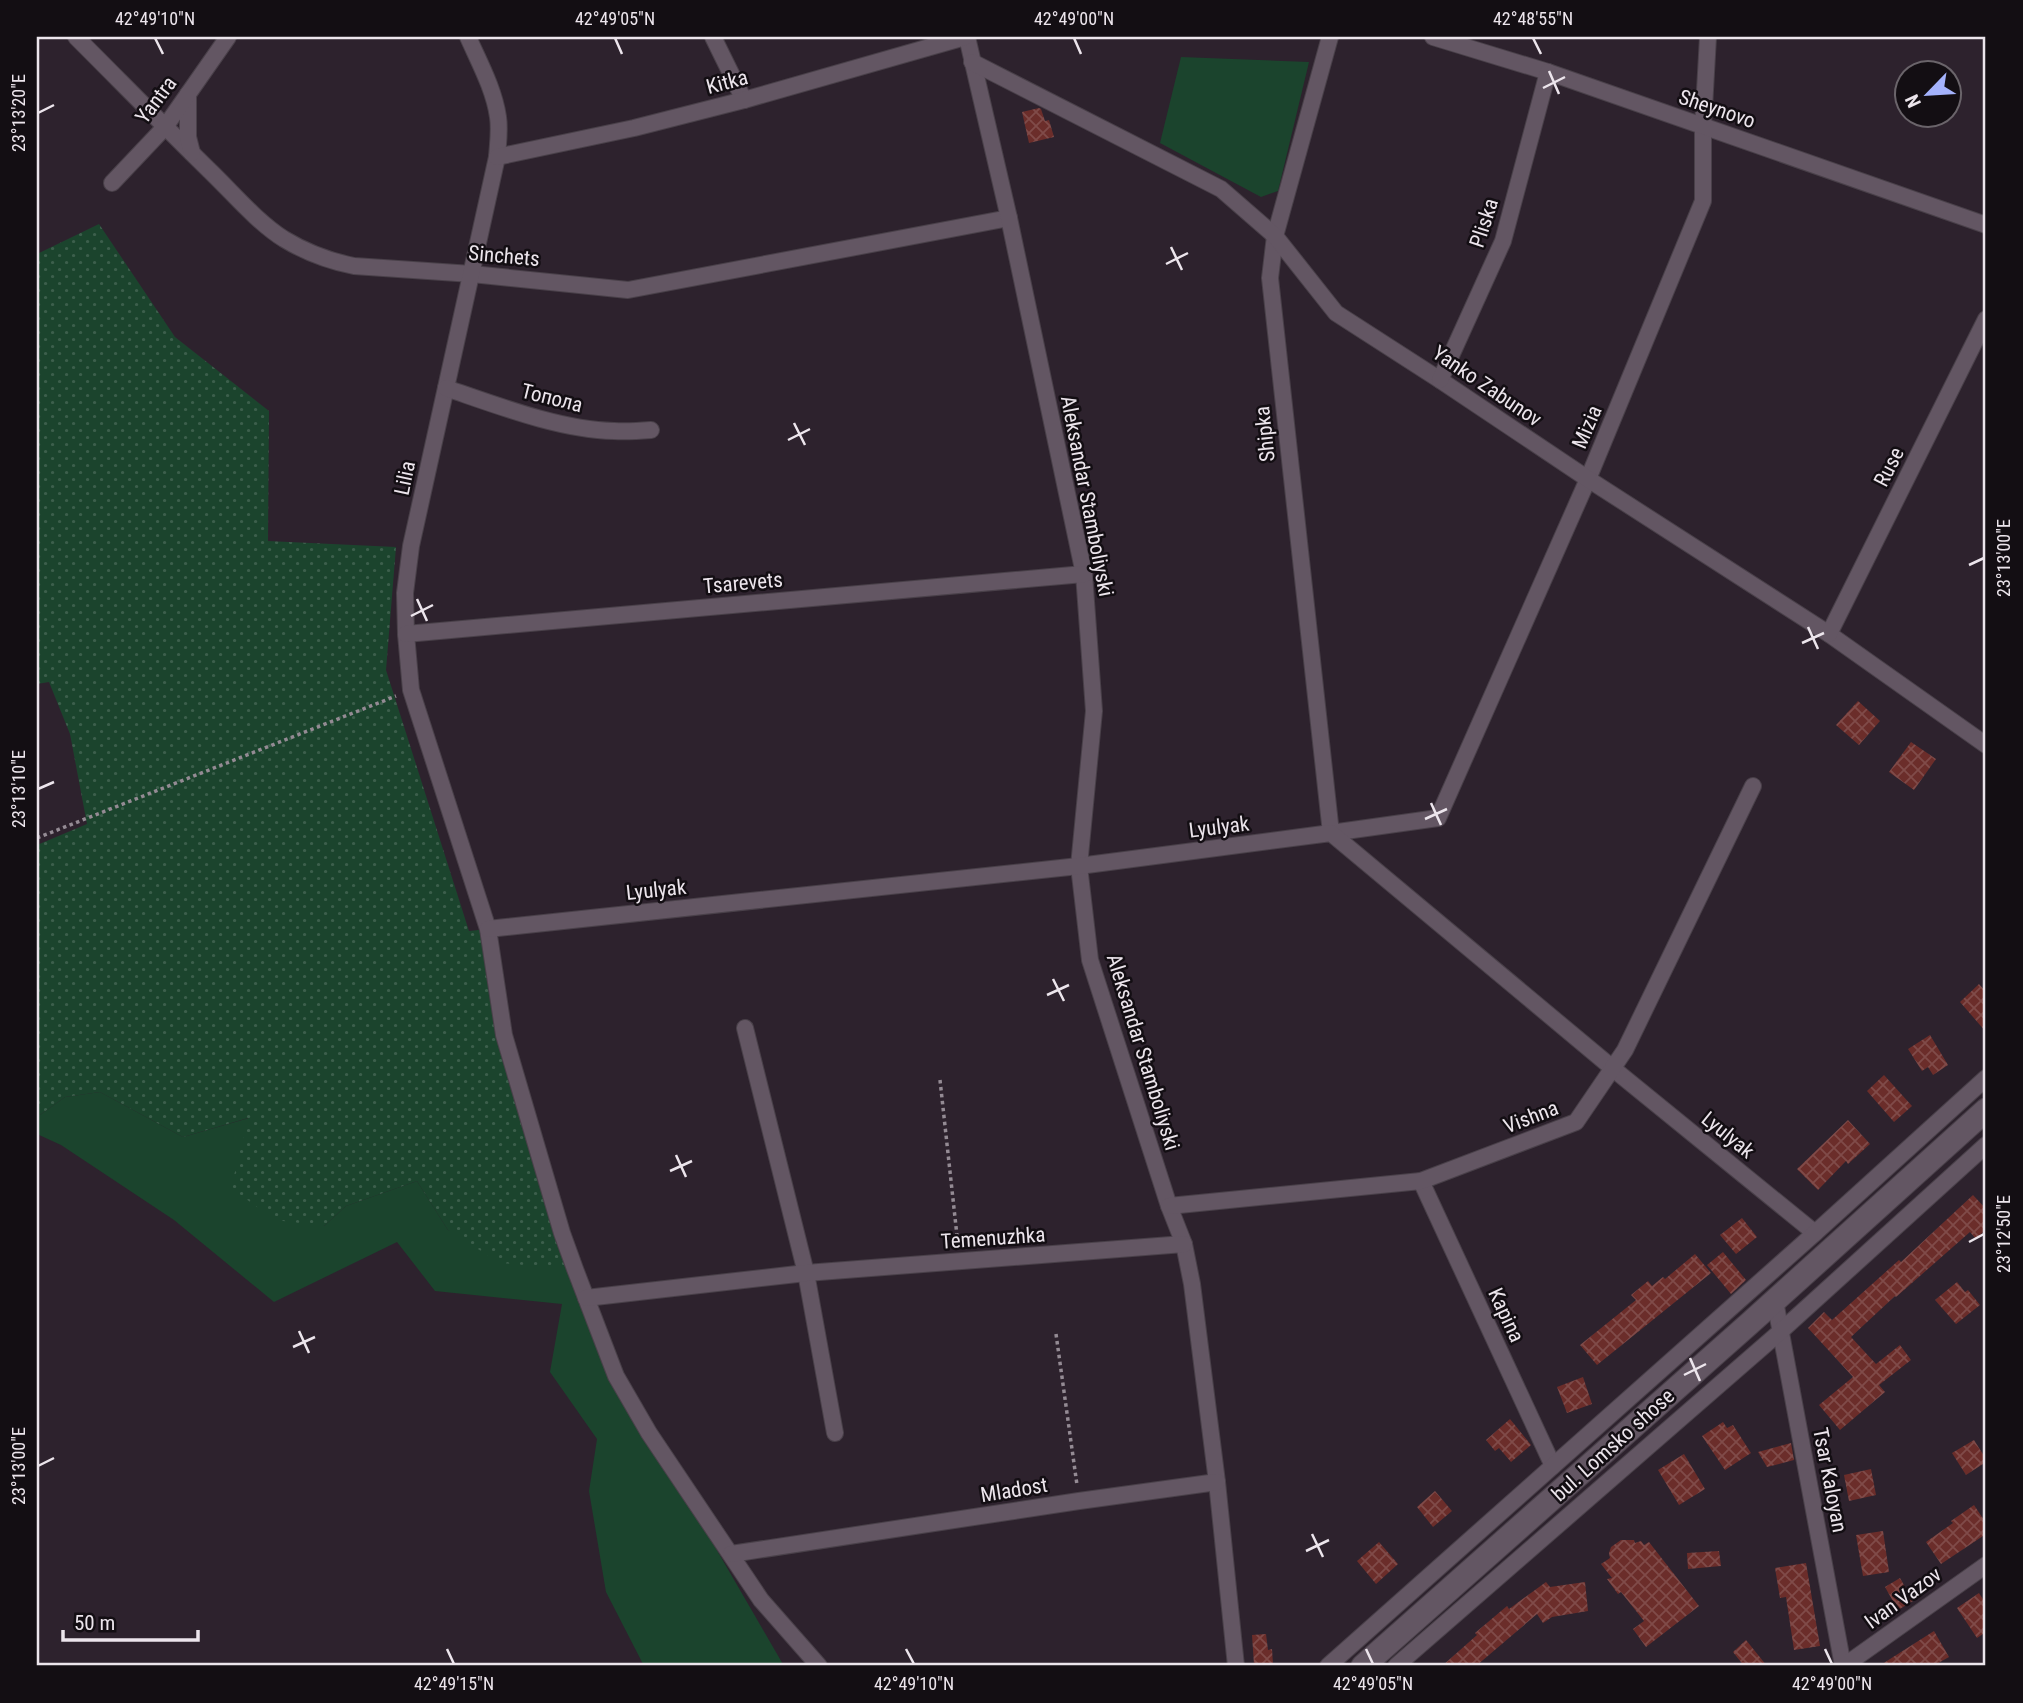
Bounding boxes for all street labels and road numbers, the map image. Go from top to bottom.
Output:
street label: Kitka [704,65,750,99]
street label: Yantra [131,72,181,128]
street label: Sheynovo [1676,85,1758,133]
street label: Pliska [1465,195,1503,251]
street label: Sinchets [467,241,541,271]
street label: Yanko Zabunov [1428,341,1546,431]
street label: Топола [519,379,585,417]
street label: Aleksandar Stamboliyski [1056,394,1118,598]
street label: Mizia [1567,402,1607,452]
street label: Shipka [1250,405,1280,463]
street label: Ruse [1869,443,1909,491]
street label: Lilia [390,459,420,497]
street label: Tsarevets [702,568,784,598]
street label: Lyulyak [1188,811,1251,843]
street label: Lyulyak [625,875,688,905]
street label: Aleksandar Stamboliyski [1102,951,1184,1153]
street label: Vishna [1500,1096,1562,1138]
street label: Lyulyak [1697,1107,1759,1164]
street label: Temenuzhka [940,1222,1046,1254]
street label: Kapina [1483,1284,1529,1346]
street label: bul. Lomsko shose [1547,1384,1679,1506]
street label: Tsar Kaloyan [1808,1426,1852,1534]
street label: Mladost [979,1473,1049,1507]
street label: Ivan Vazov [1860,1562,1946,1634]

